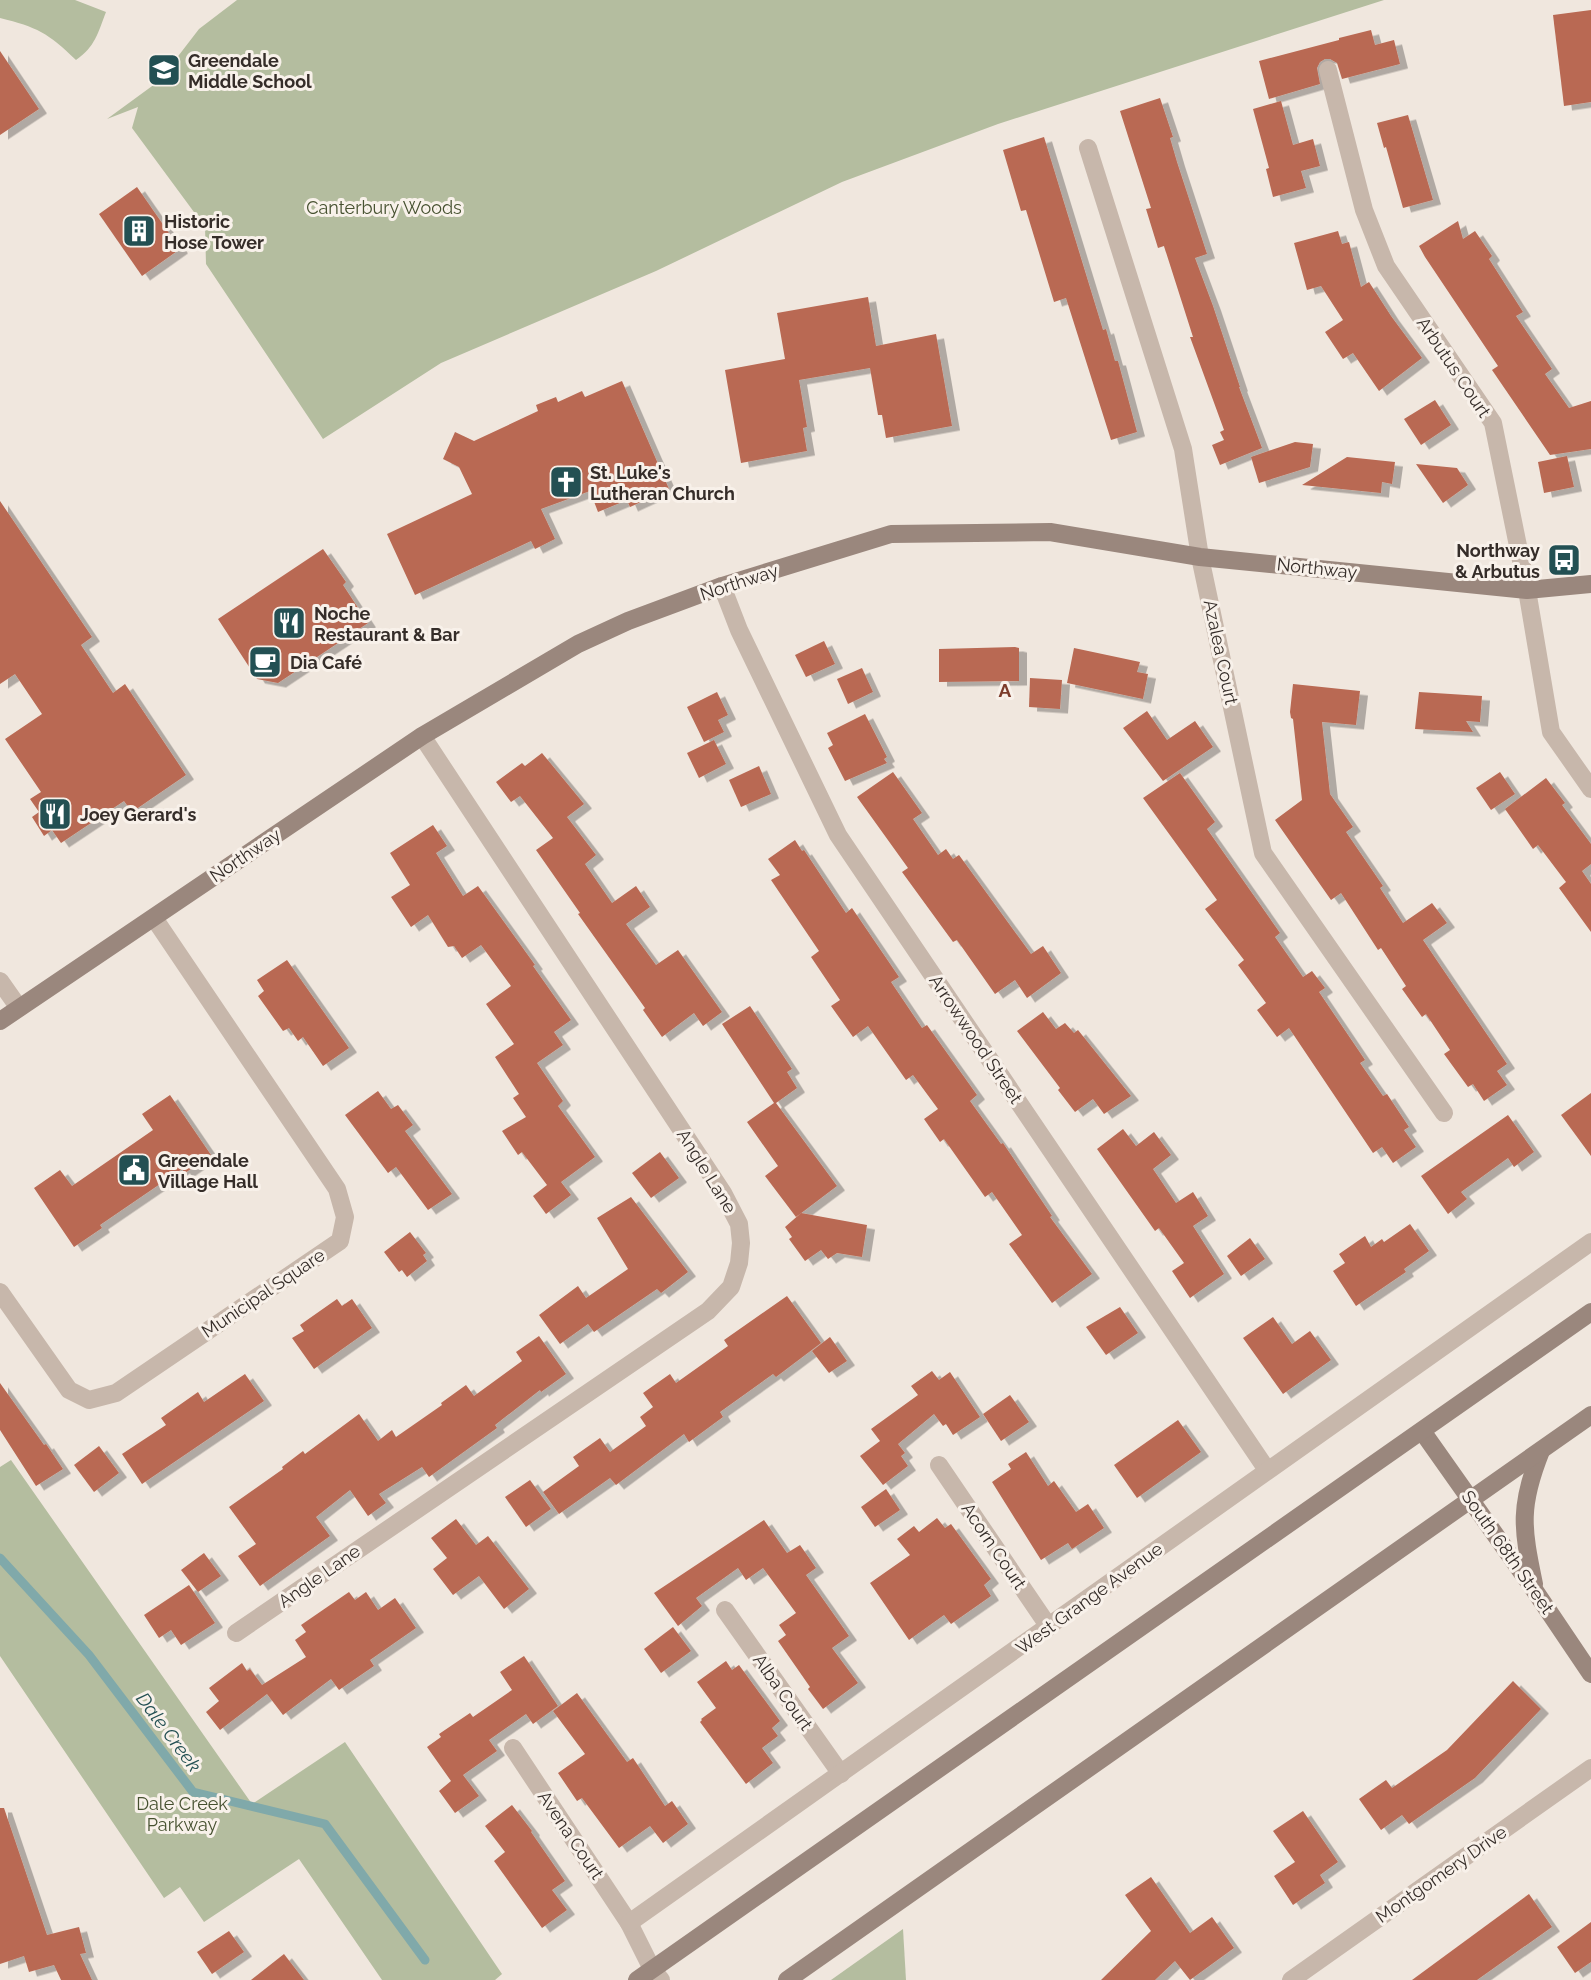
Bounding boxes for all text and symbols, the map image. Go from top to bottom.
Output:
place label: Greendale Middle School [188,50,312,92]
school or university icon: Greendale Middle School [145,51,183,89]
park label: Canterbury Woods [306,197,462,218]
place label: Historic Hose Tower [164,211,264,253]
building icon: Historic Hose Tower [120,212,158,250]
street label: Arbutus Court [1413,313,1495,421]
place label: St. Luke's Lutheran Church [590,462,735,504]
church icon: St. Luke's Lutheran Church [547,463,585,501]
place label: Northway & Arbutus [1455,540,1540,582]
bus stop icon: Northway & Arbutus [1545,541,1583,579]
street label: Northway [1276,553,1358,583]
street label: Northway [697,559,781,604]
street label: Azalea Court [1200,598,1242,706]
place label: Noche Restaurant & Bar [314,603,460,645]
restaurant icon: Noche Restaurant & Bar [270,604,308,642]
cafe icon: Dia Café [246,643,284,681]
place label: Dia Café [290,652,362,673]
district label: A [999,679,1012,701]
restaurant icon: Joey Gerard's [36,795,74,833]
place label: Joey Gerard's [80,804,196,825]
street label: Northway [206,824,285,886]
street label: Arrowwood Street [925,971,1027,1107]
street label: Angle Lane [673,1125,741,1217]
place label: Greendale Village Hall [158,1150,258,1192]
public building icon: Greendale Village Hall [115,1151,153,1189]
street label: Municipal Square [198,1244,329,1342]
street label: South 68th Street [1458,1486,1558,1618]
street label: Acorn Court [957,1499,1031,1593]
street label: West Grange Avenue [1012,1538,1167,1658]
street label: Angle Lane [274,1540,364,1612]
street label: Alba Court [749,1650,817,1734]
water label: Dale Creek [132,1688,206,1776]
street label: Avena Court [534,1787,608,1883]
park label: Dale Creek Parkway [136,1793,228,1835]
street label: Montgomery Drive [1372,1821,1511,1927]

